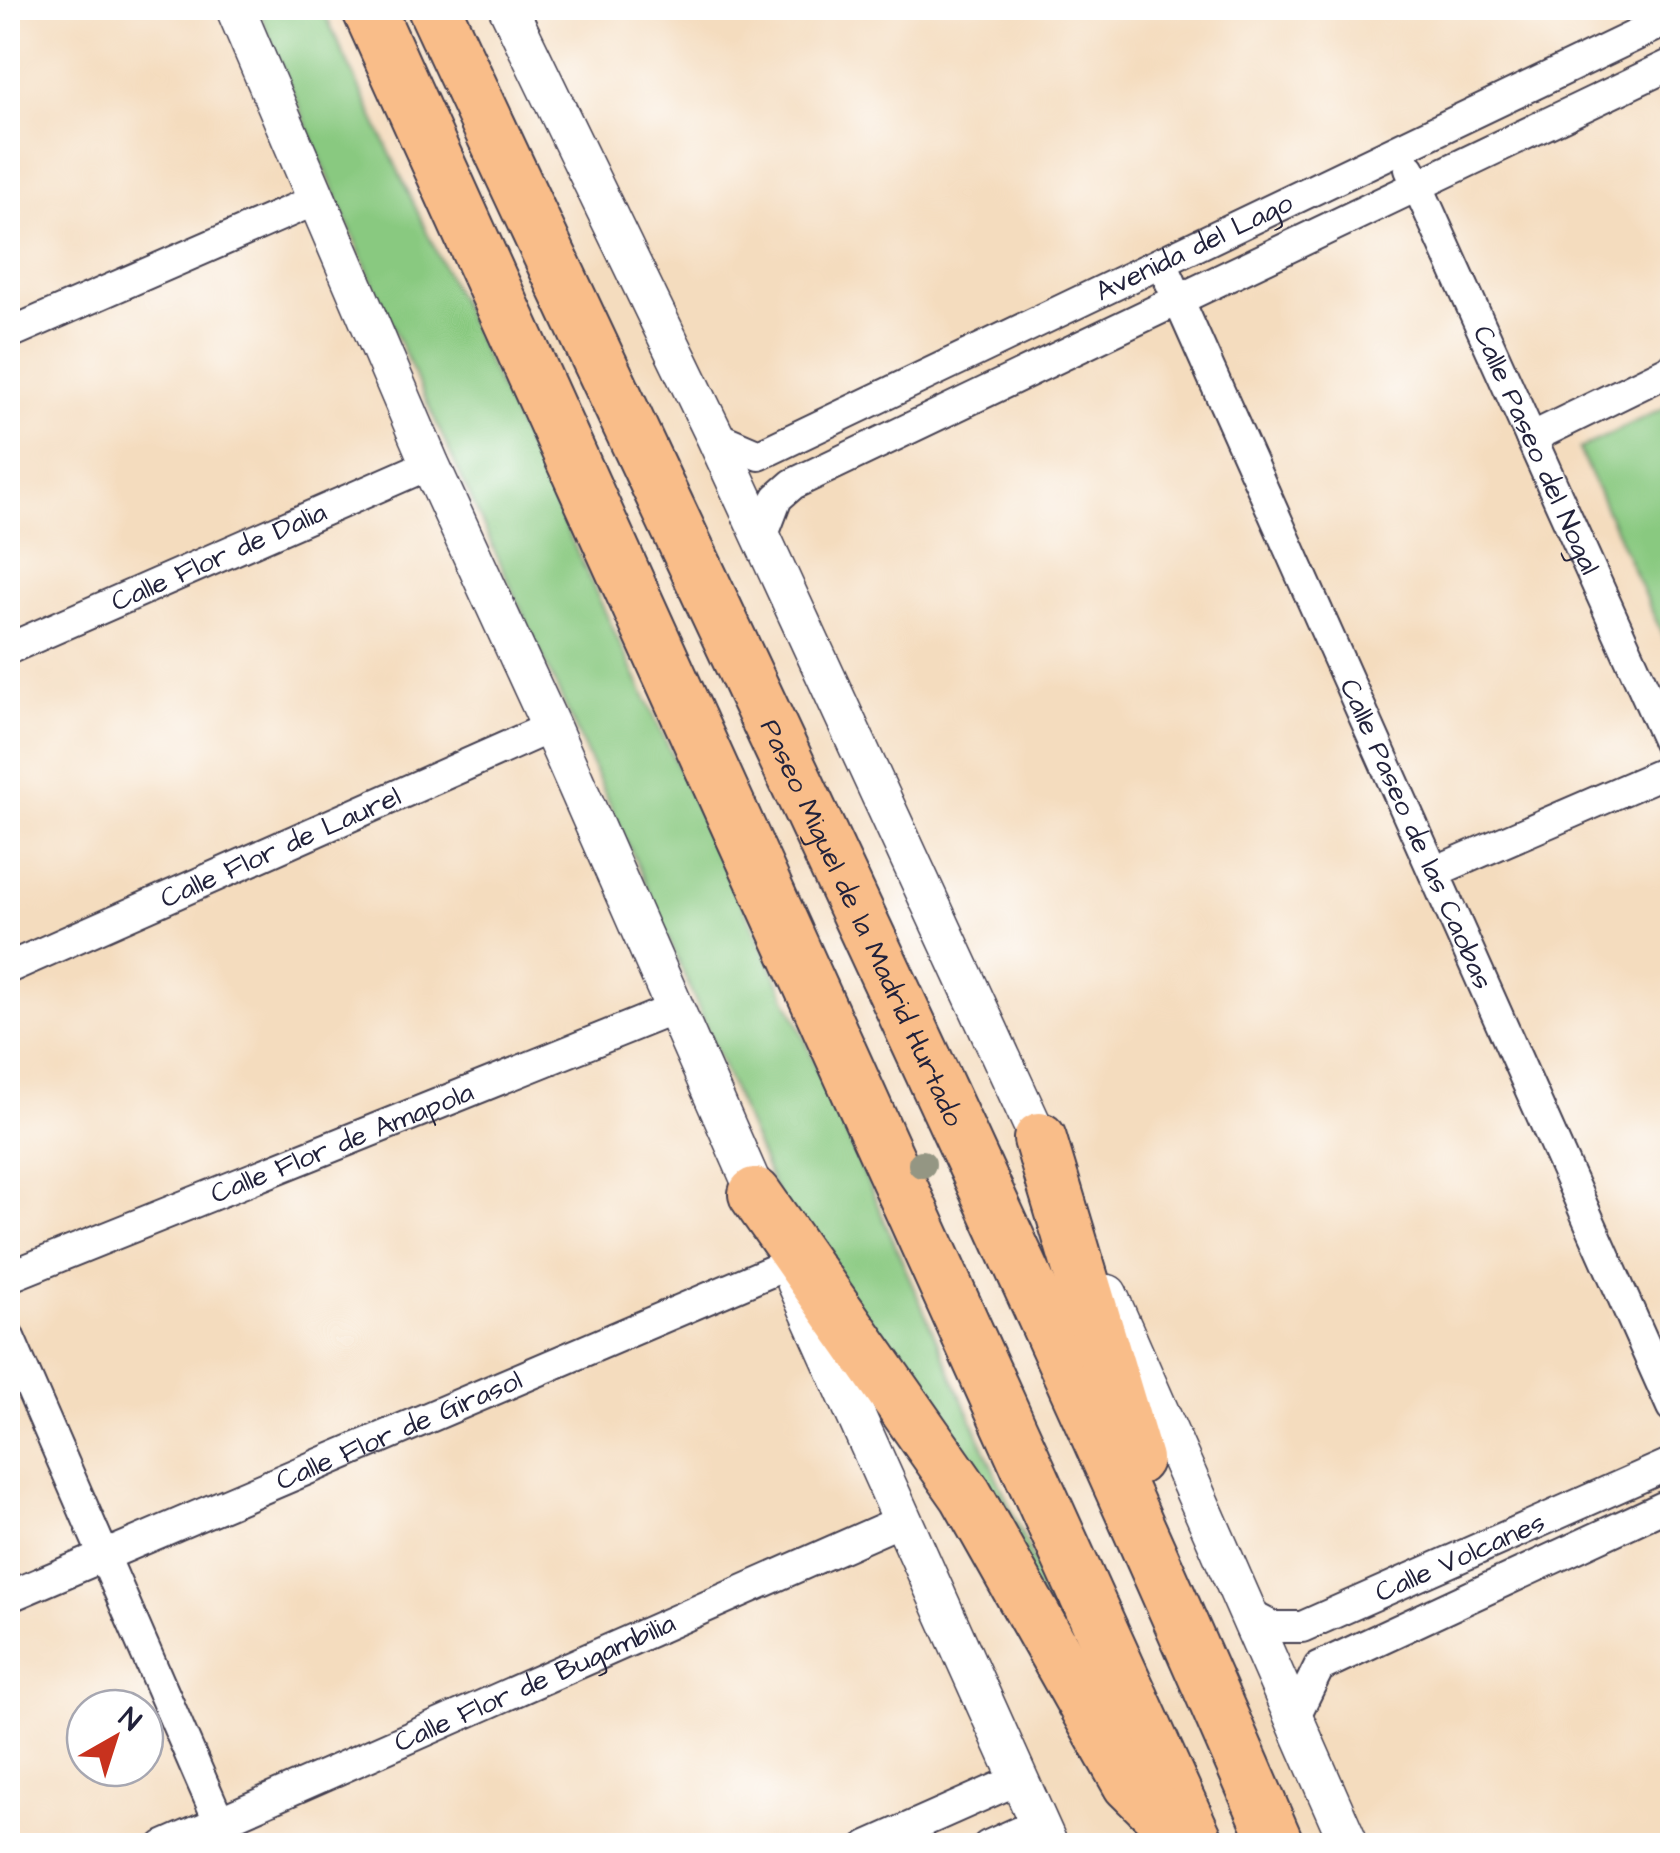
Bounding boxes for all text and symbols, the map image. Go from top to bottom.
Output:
street label: Avenida del Lago [1089,183,1299,311]
street label: Calle Paseo del Nogal [1463,319,1609,581]
street label: Calle Flor de Dalia [105,492,333,621]
street label: Calle Paseo de las Caobas [1330,672,1503,995]
street label: Paseo Miguel de la Madrid Hurtado [750,713,974,1133]
street label: Calle Flor de Laurel [154,777,407,917]
street label: Calle Flor de Amapola [205,1072,479,1213]
street label: Calle Flor de Girasol [270,1360,528,1500]
street label: Calle Volcanes [1369,1502,1551,1612]
street label: Calle Flor de Bugambilia [388,1603,681,1762]
north arrow [65,1688,165,1788]
text: N [111,1699,149,1741]

